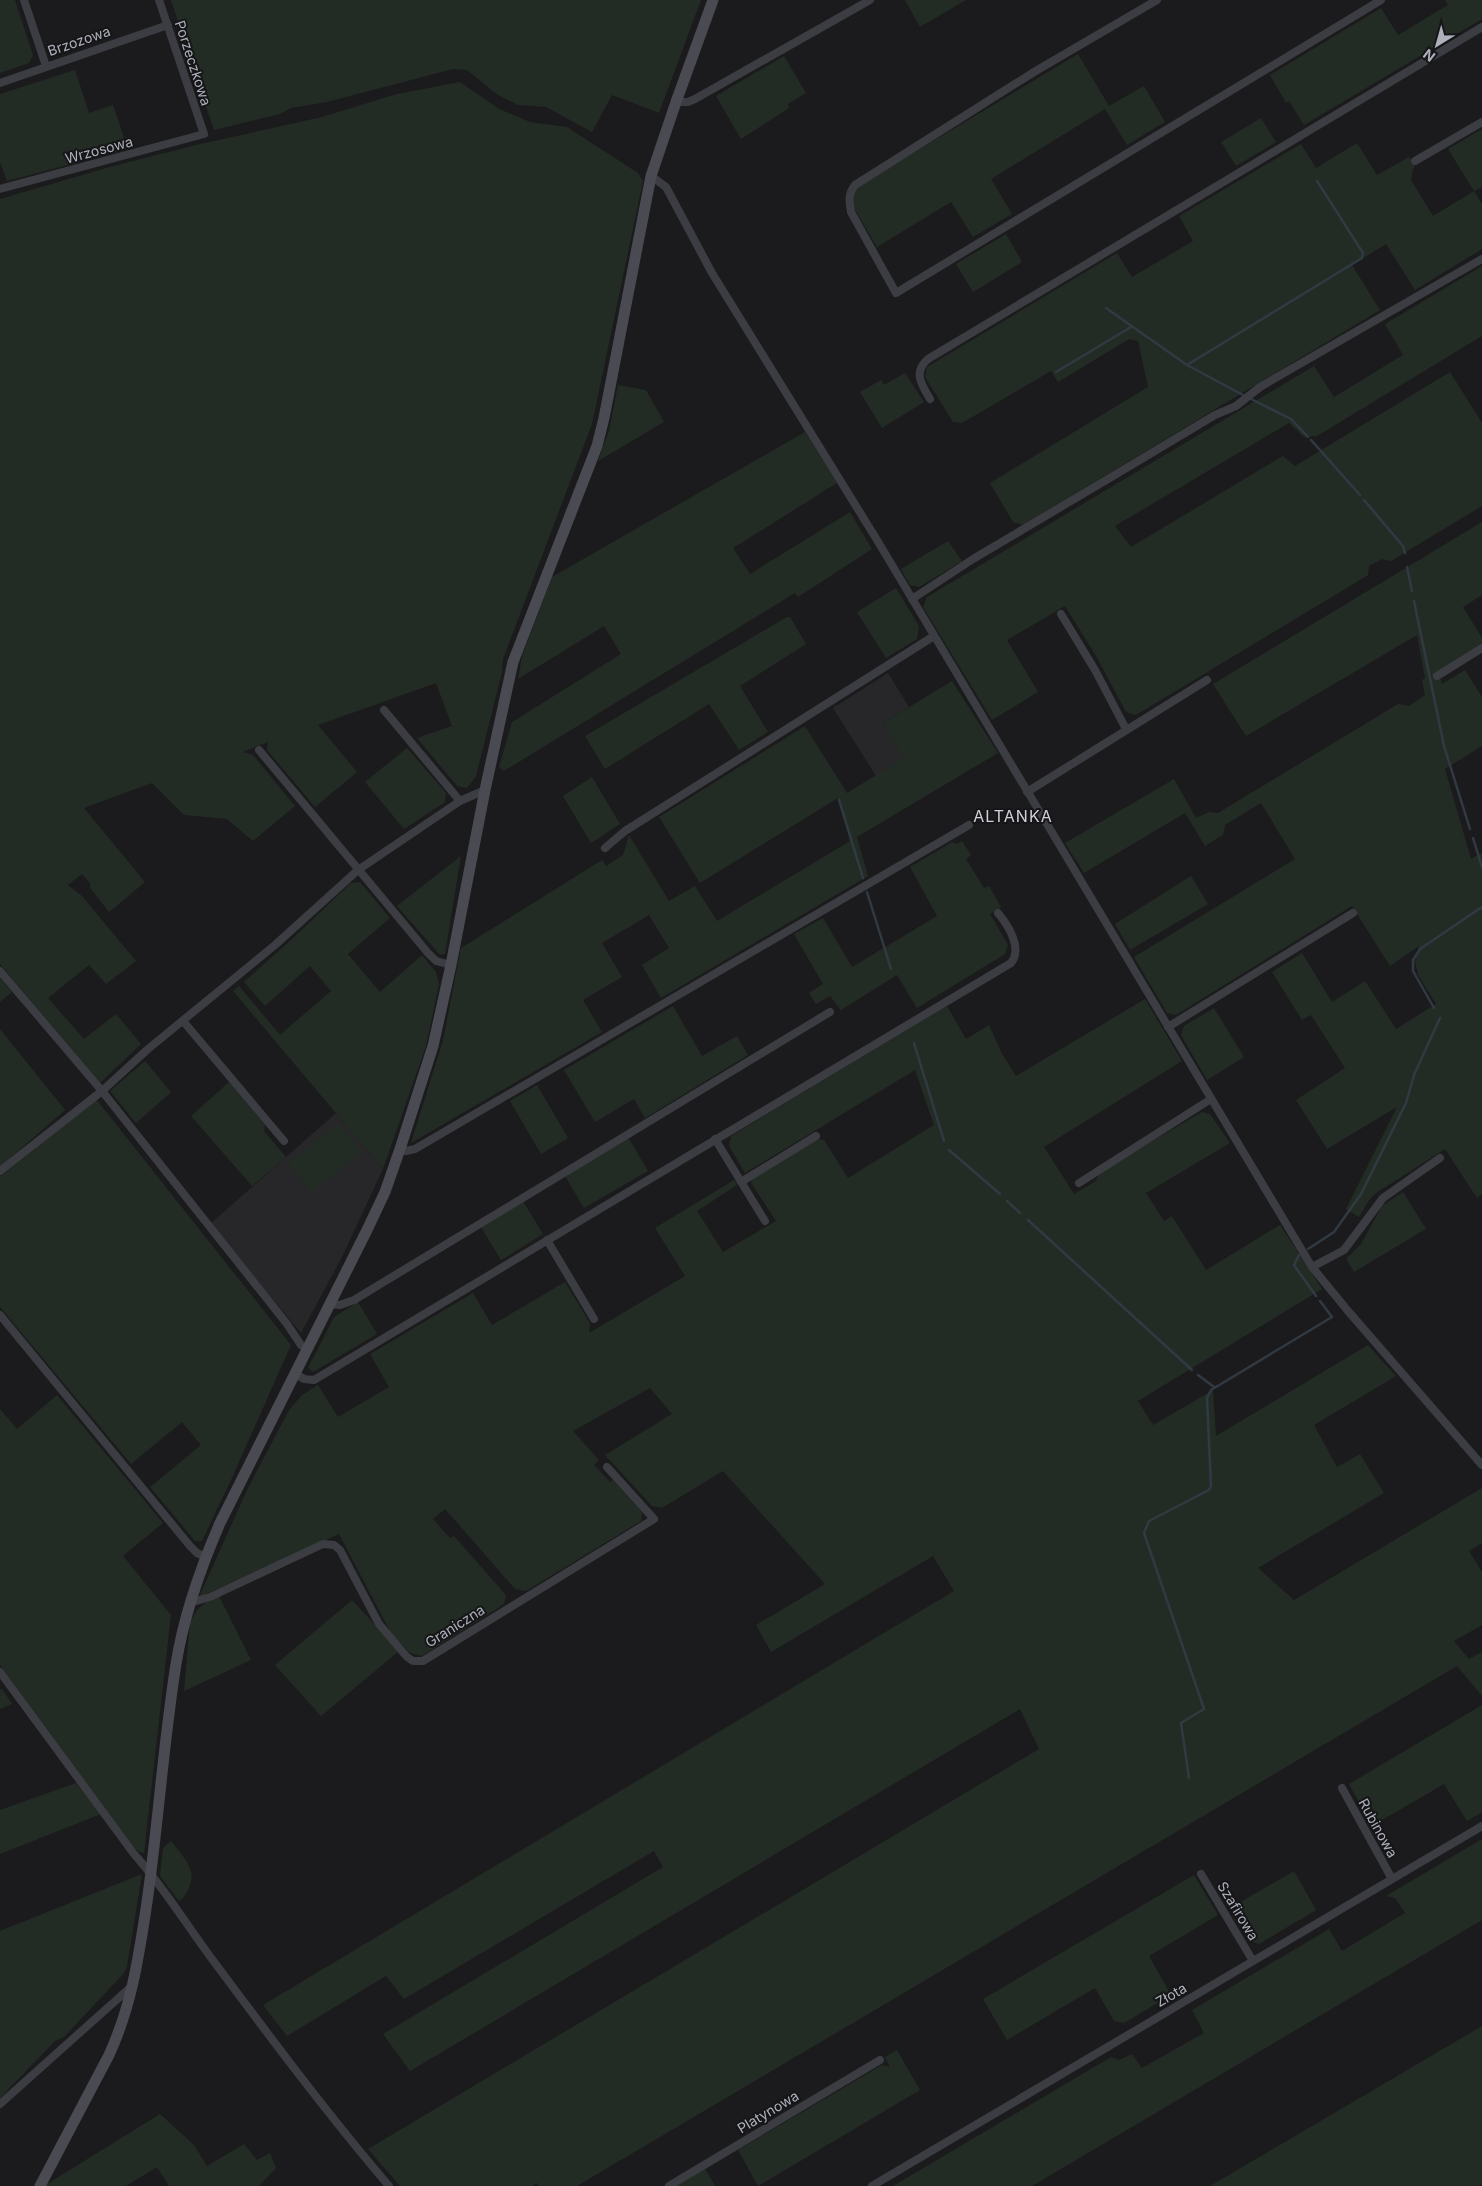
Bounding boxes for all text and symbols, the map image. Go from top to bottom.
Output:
street label: Porzeczkowa [172,18,215,108]
north arrow [1412,20,1462,70]
street label: Brzozowa [45,22,112,59]
text: N [1419,46,1438,66]
street label: Wrzosowa [63,132,135,167]
district label: ALTANKA [973,806,1053,826]
street label: Graniczna [422,1601,488,1651]
street label: Rubinowa [1355,1795,1402,1860]
street label: Szafirowa [1214,1878,1263,1943]
street label: Złota [1152,1979,1189,2010]
street label: Platynowa [734,2087,802,2137]

